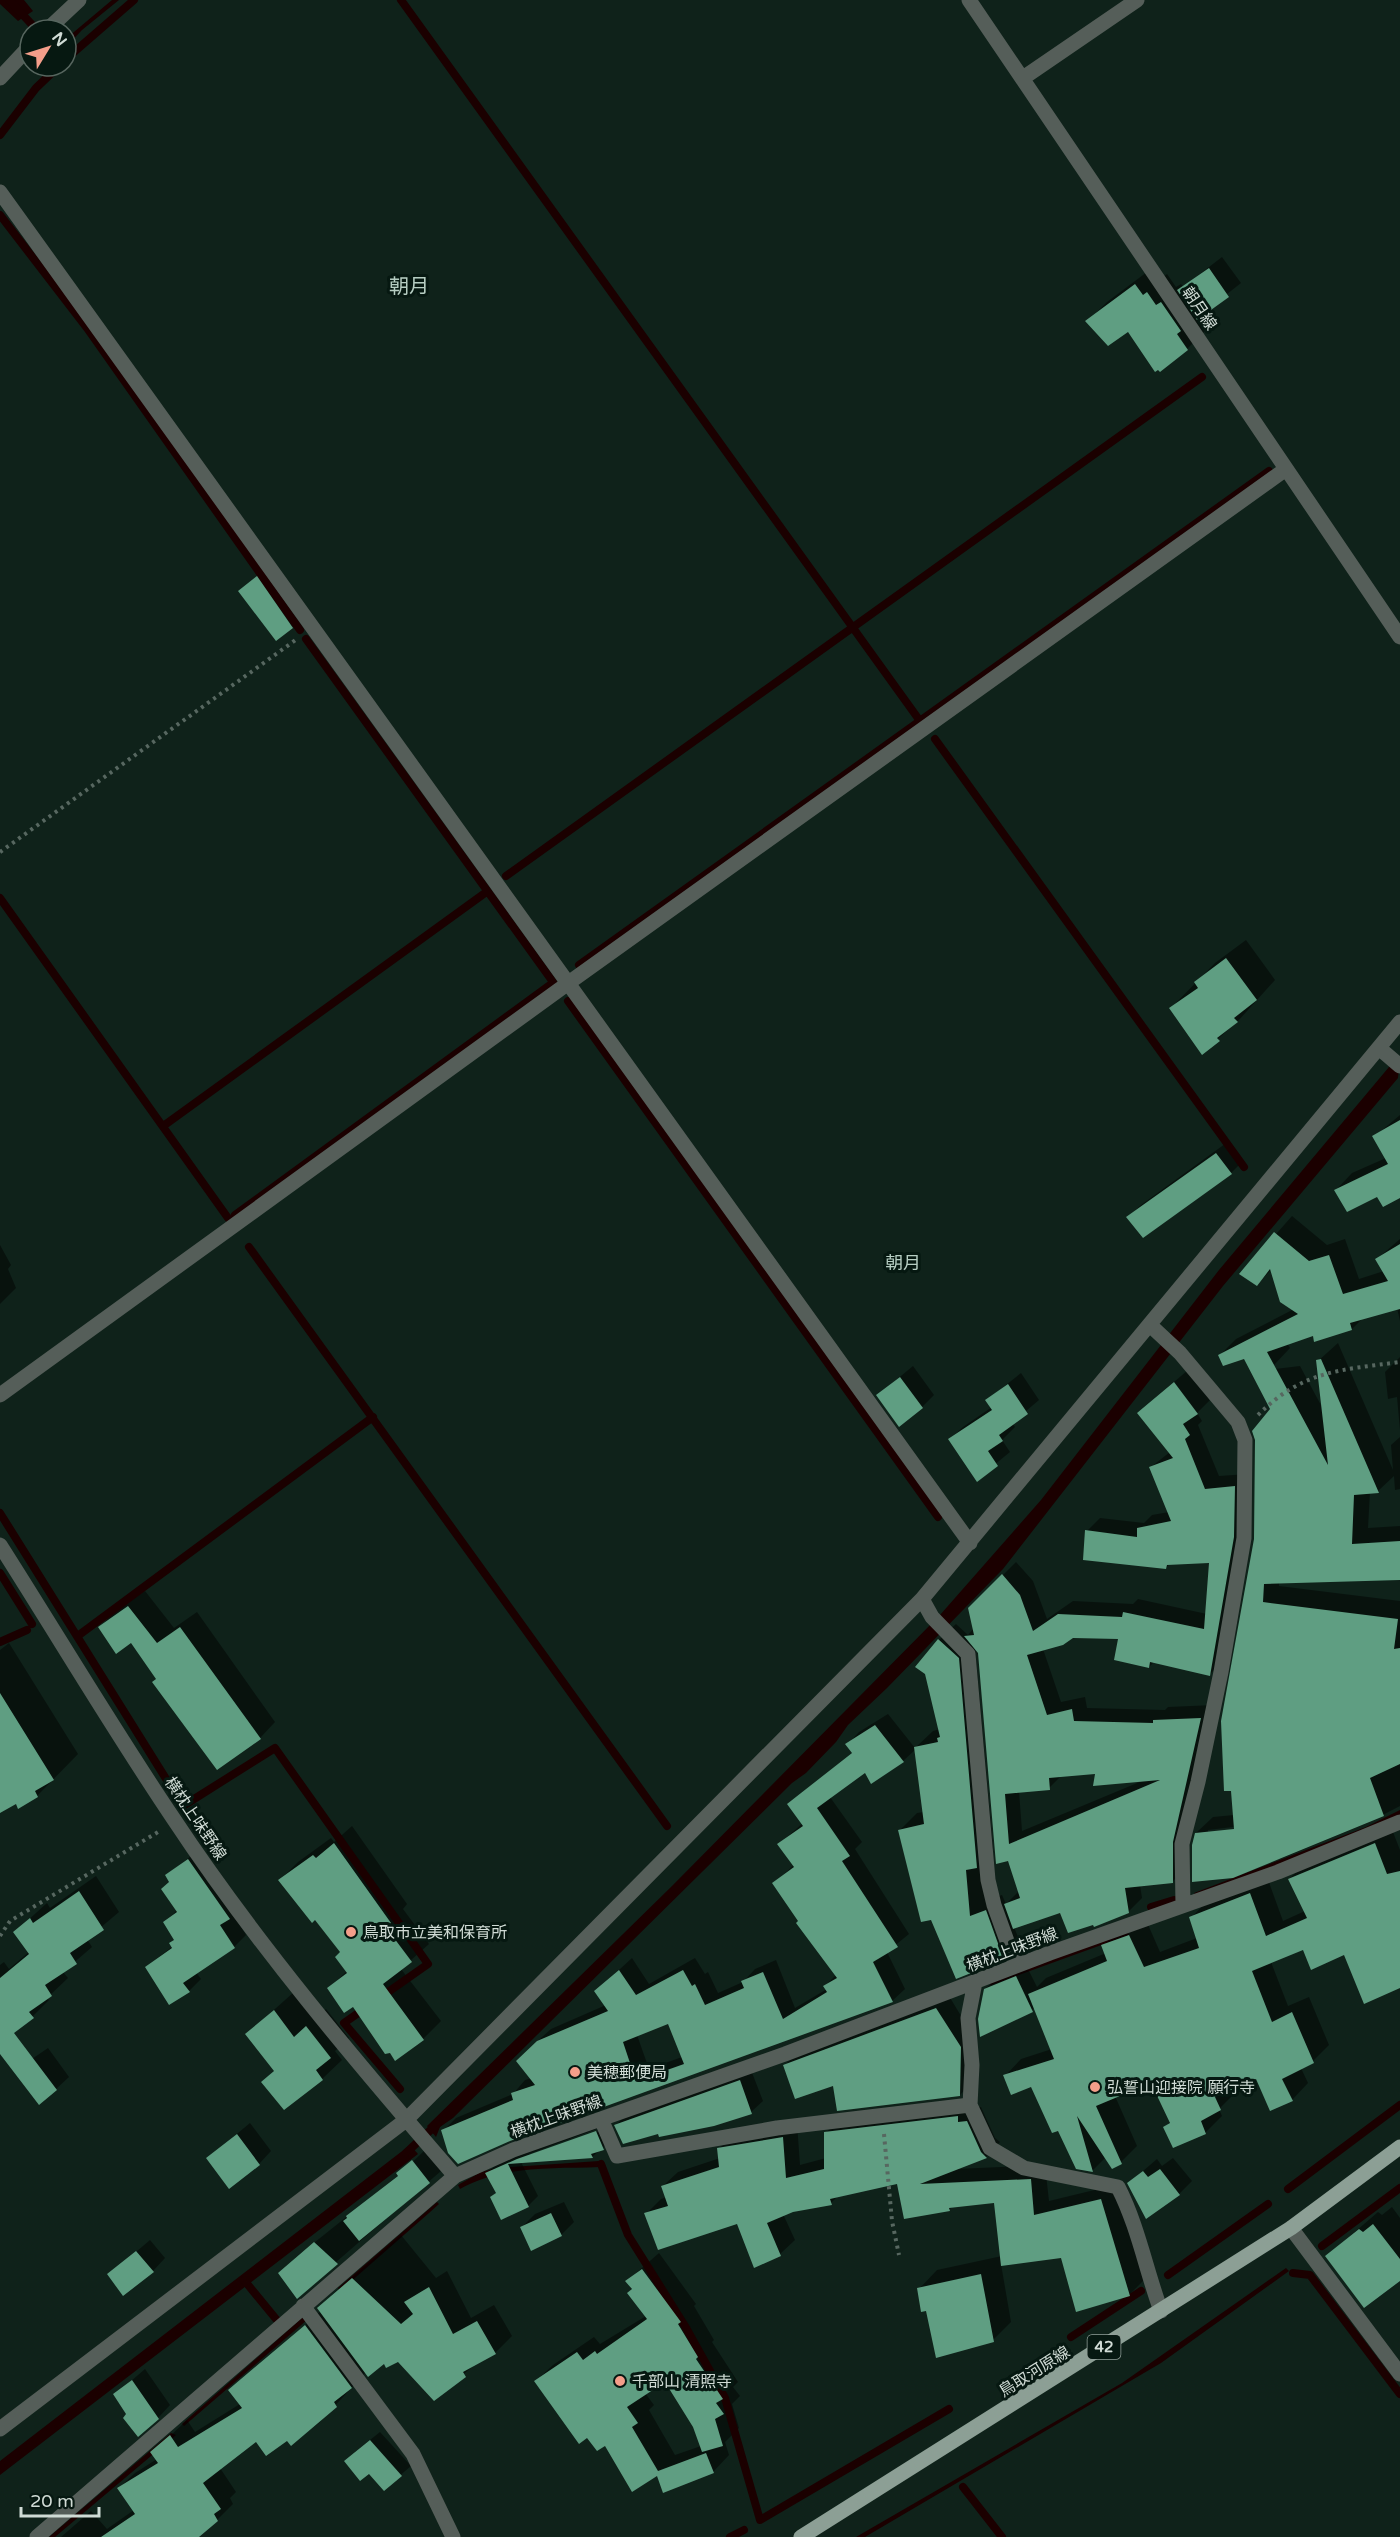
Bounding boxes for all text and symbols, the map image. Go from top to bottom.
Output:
north arrow [18,18,78,78]
text: N [47,28,71,51]
district label: 朝月 [389,275,429,299]
street label: 朝月線 [1177,283,1221,334]
district label: 朝月 [885,1252,921,1274]
street label: 横枕上味野線 [160,1773,230,1864]
place label: 鳥取市立美和保育所 [363,1923,507,1943]
street label: 横枕上味野線 [964,1923,1061,1976]
marker: 鳥取市立美和保育所 [344,1925,358,1939]
place label: 美穂郵便局 [587,2063,667,2083]
marker: 美穂郵便局 [568,2065,582,2079]
place label: 弘誓山迎接院 願行寺 [1107,2078,1255,2098]
marker: 弘誓山迎接院 願行寺 [1088,2080,1102,2094]
street label: 横枕上味野線 [508,2091,605,2143]
road number: 42 [1088,2335,1120,2359]
street label: 鳥取河原線 [995,2342,1074,2402]
place label: 千部山 清照寺 [632,2372,732,2392]
marker: 千部山 清照寺 [613,2374,627,2388]
scale bar [21,2480,99,2518]
text: 20 m [30,2490,74,2512]

